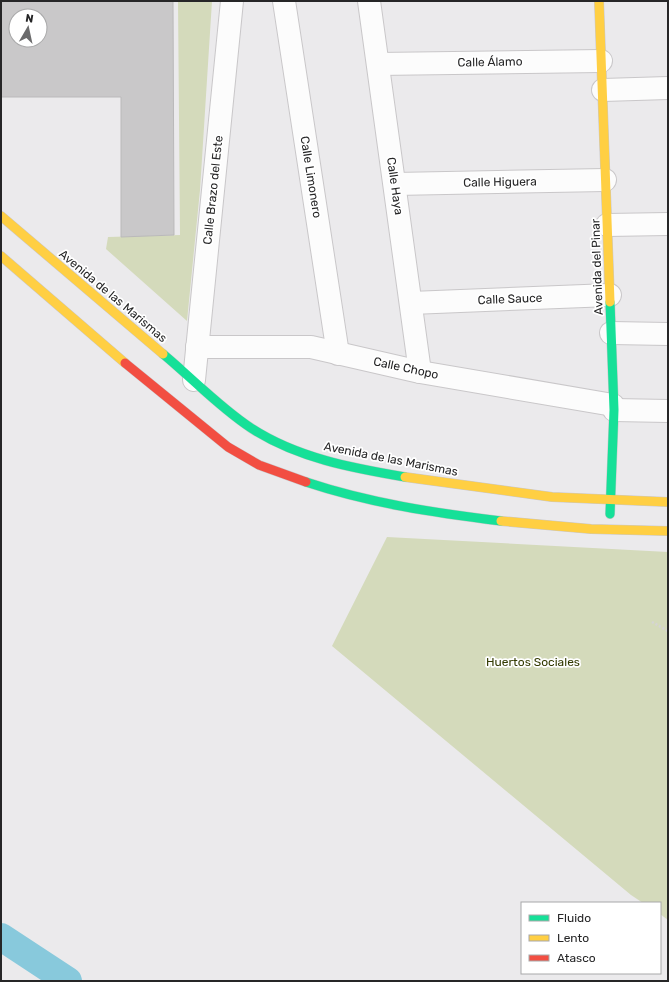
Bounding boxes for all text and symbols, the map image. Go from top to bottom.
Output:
north arrow [8,8,48,48]
text: N [25,12,34,26]
street label: Calle Álamo [457,54,523,70]
street label: Calle Brazo del Este [200,135,226,245]
street label: Calle Limonero [298,135,324,219]
street label: Calle Haya [384,156,406,216]
street label: Calle Higuera [463,174,537,190]
street label: Avenida del Pinar [588,218,606,315]
street label: Avenida de las Marismas [56,247,170,345]
street label: Calle Sauce [477,291,543,307]
street label: Calle Chopo [372,354,440,382]
street label: Avenida de las Marismas [323,439,459,479]
park label: Huertos Sociales [486,655,580,669]
legend [521,902,661,974]
text: Fluido [557,911,591,925]
text: Lento [557,931,589,945]
text: Atasco [557,951,596,965]

